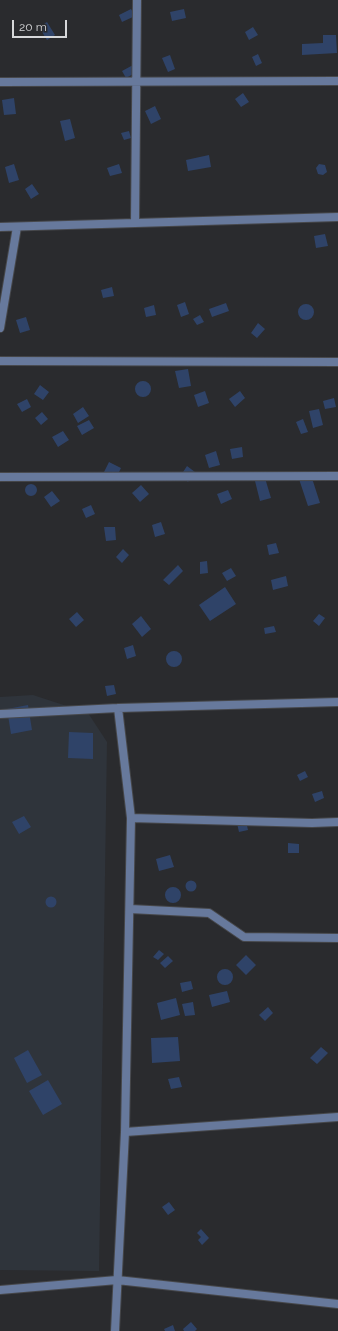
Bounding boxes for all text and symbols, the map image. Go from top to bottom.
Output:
scale bar [14,12,69,38]
text: 20 m [19,20,47,34]

